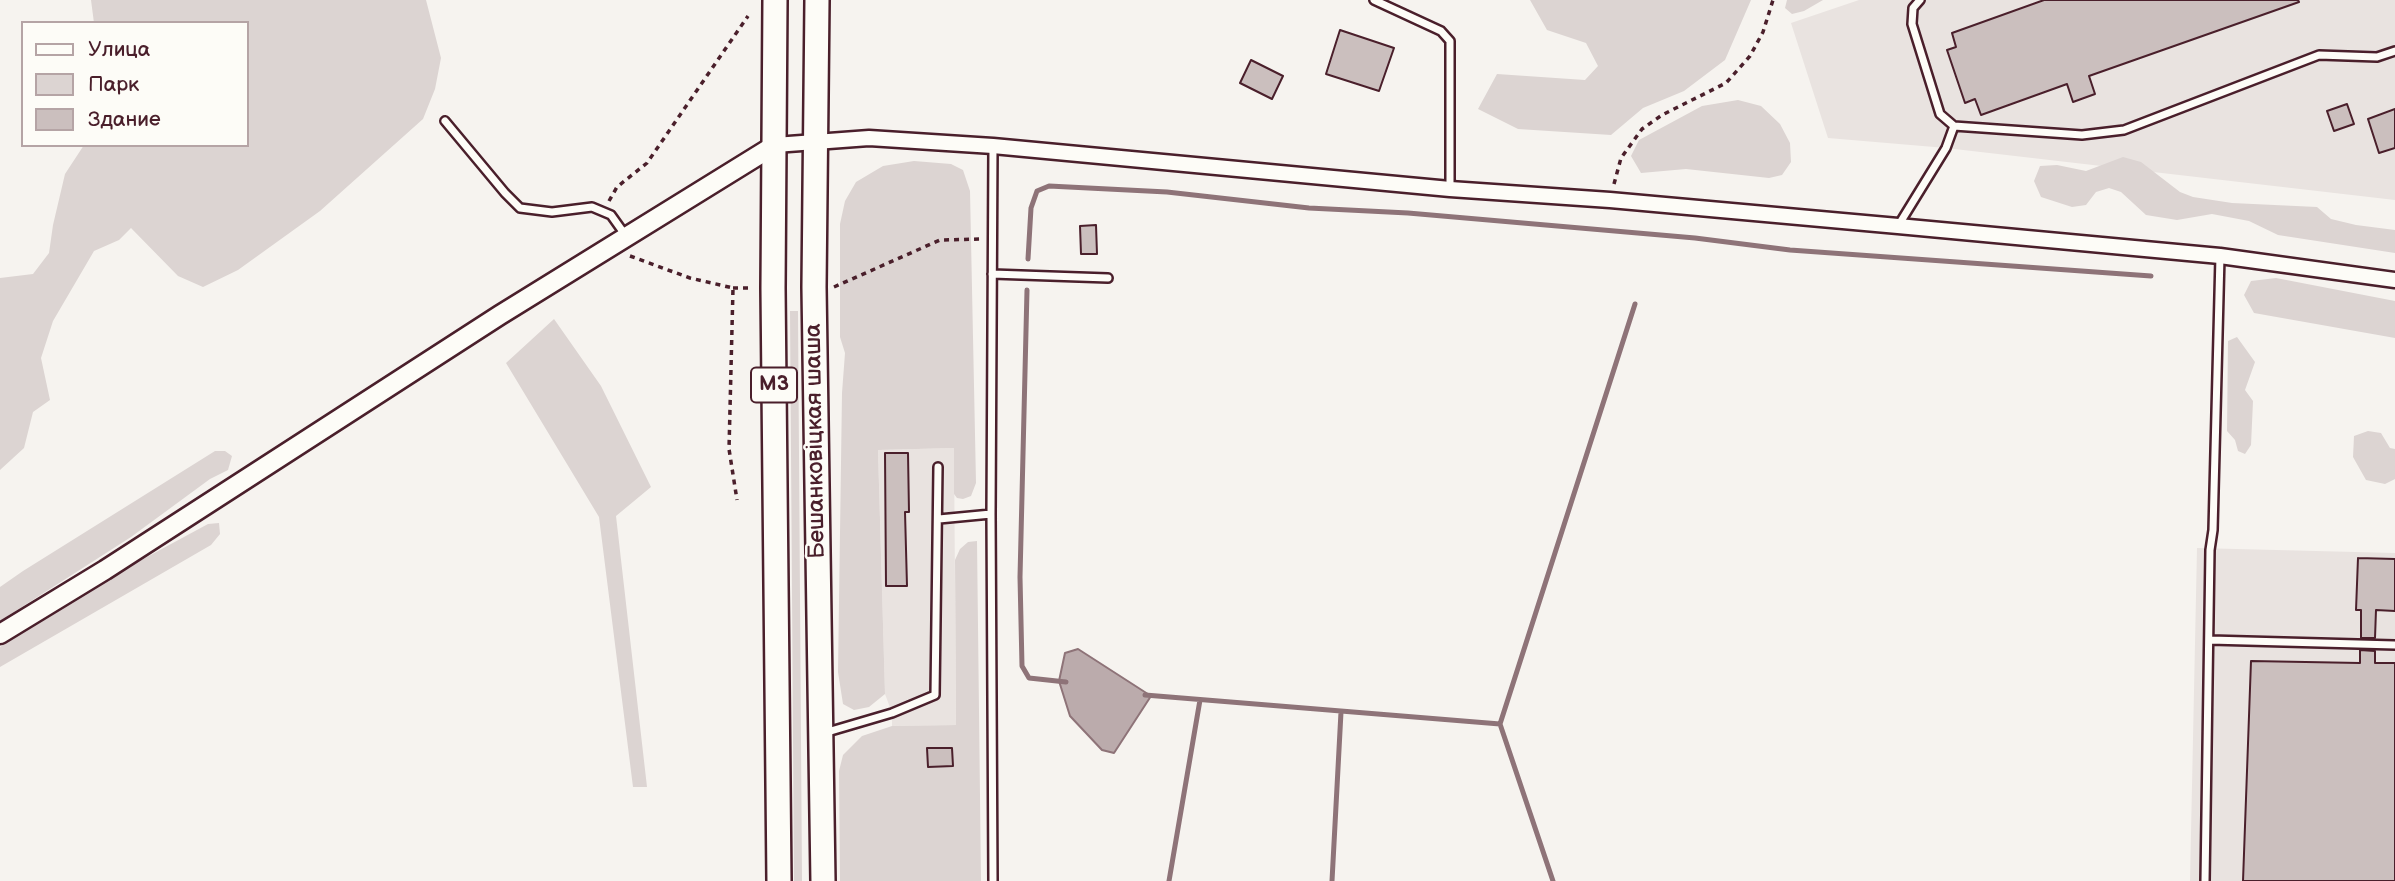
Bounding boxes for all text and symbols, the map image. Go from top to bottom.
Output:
legend [21,21,248,147]
text: Улица [88,37,150,62]
text: Парк [88,72,139,97]
text: Здание [88,107,161,132]
street label: Бешанковіцкая шаша [800,323,832,559]
road number: М3 [751,368,797,402]

